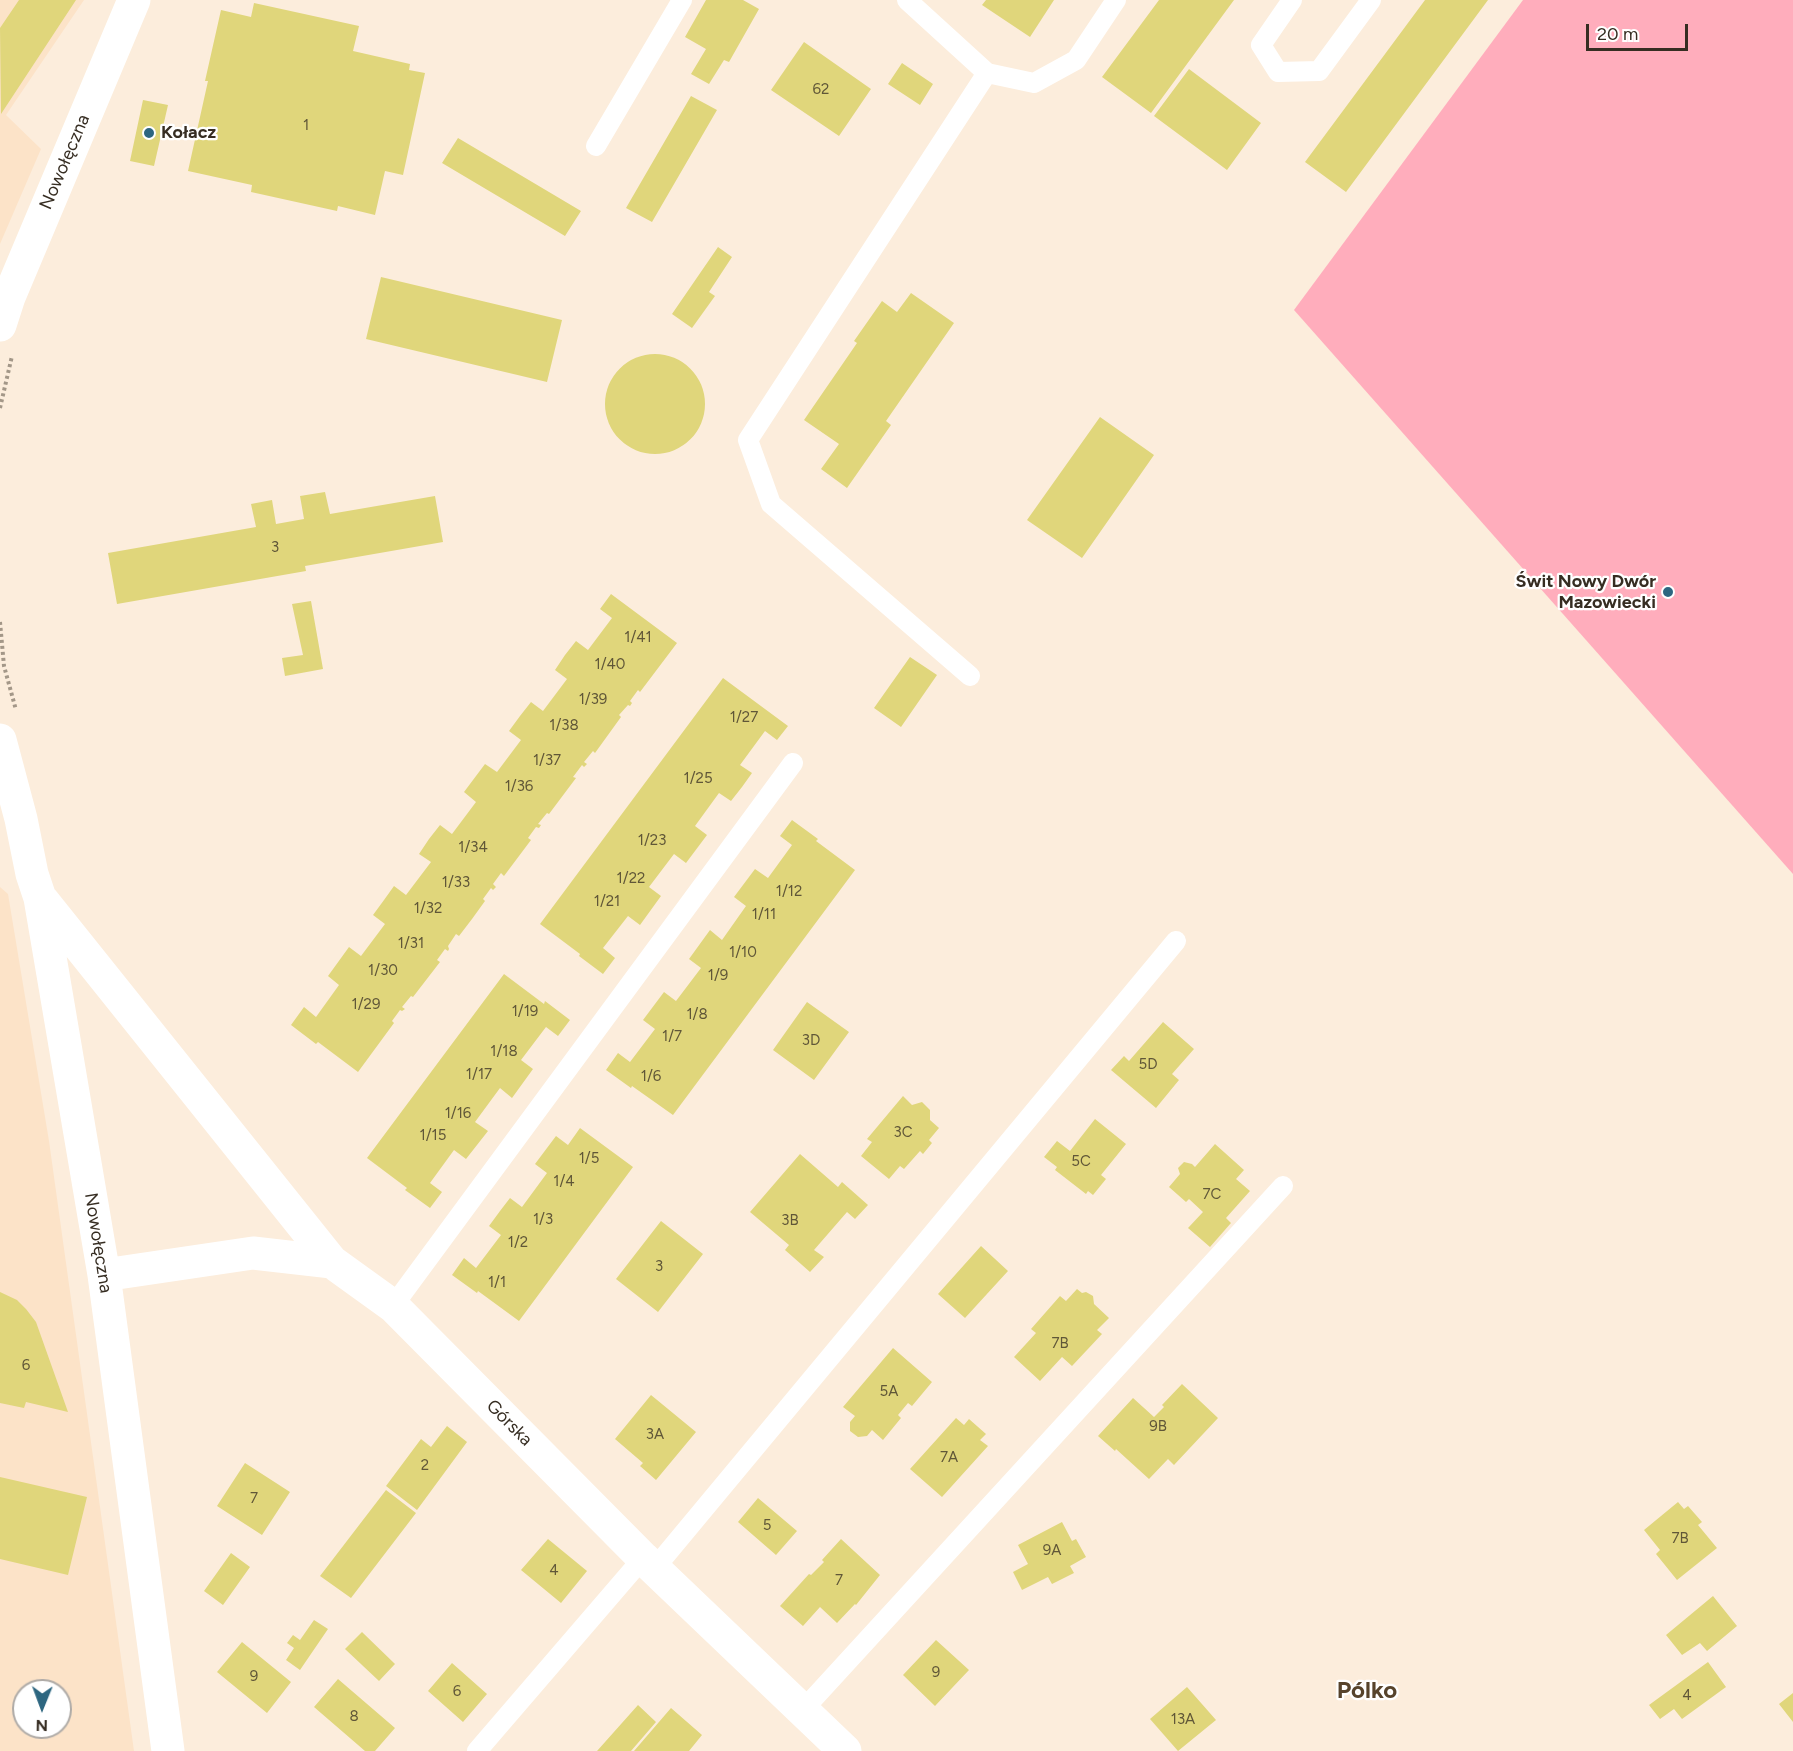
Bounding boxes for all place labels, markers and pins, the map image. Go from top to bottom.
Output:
place label: Kołacz [161,122,216,144]
marker: Kołacz [142,126,156,140]
place label: Świt Nowy Dwór Mazowiecki [1516,571,1656,614]
marker: Świt Nowy Dwór Mazowiecki [1661,585,1675,599]

